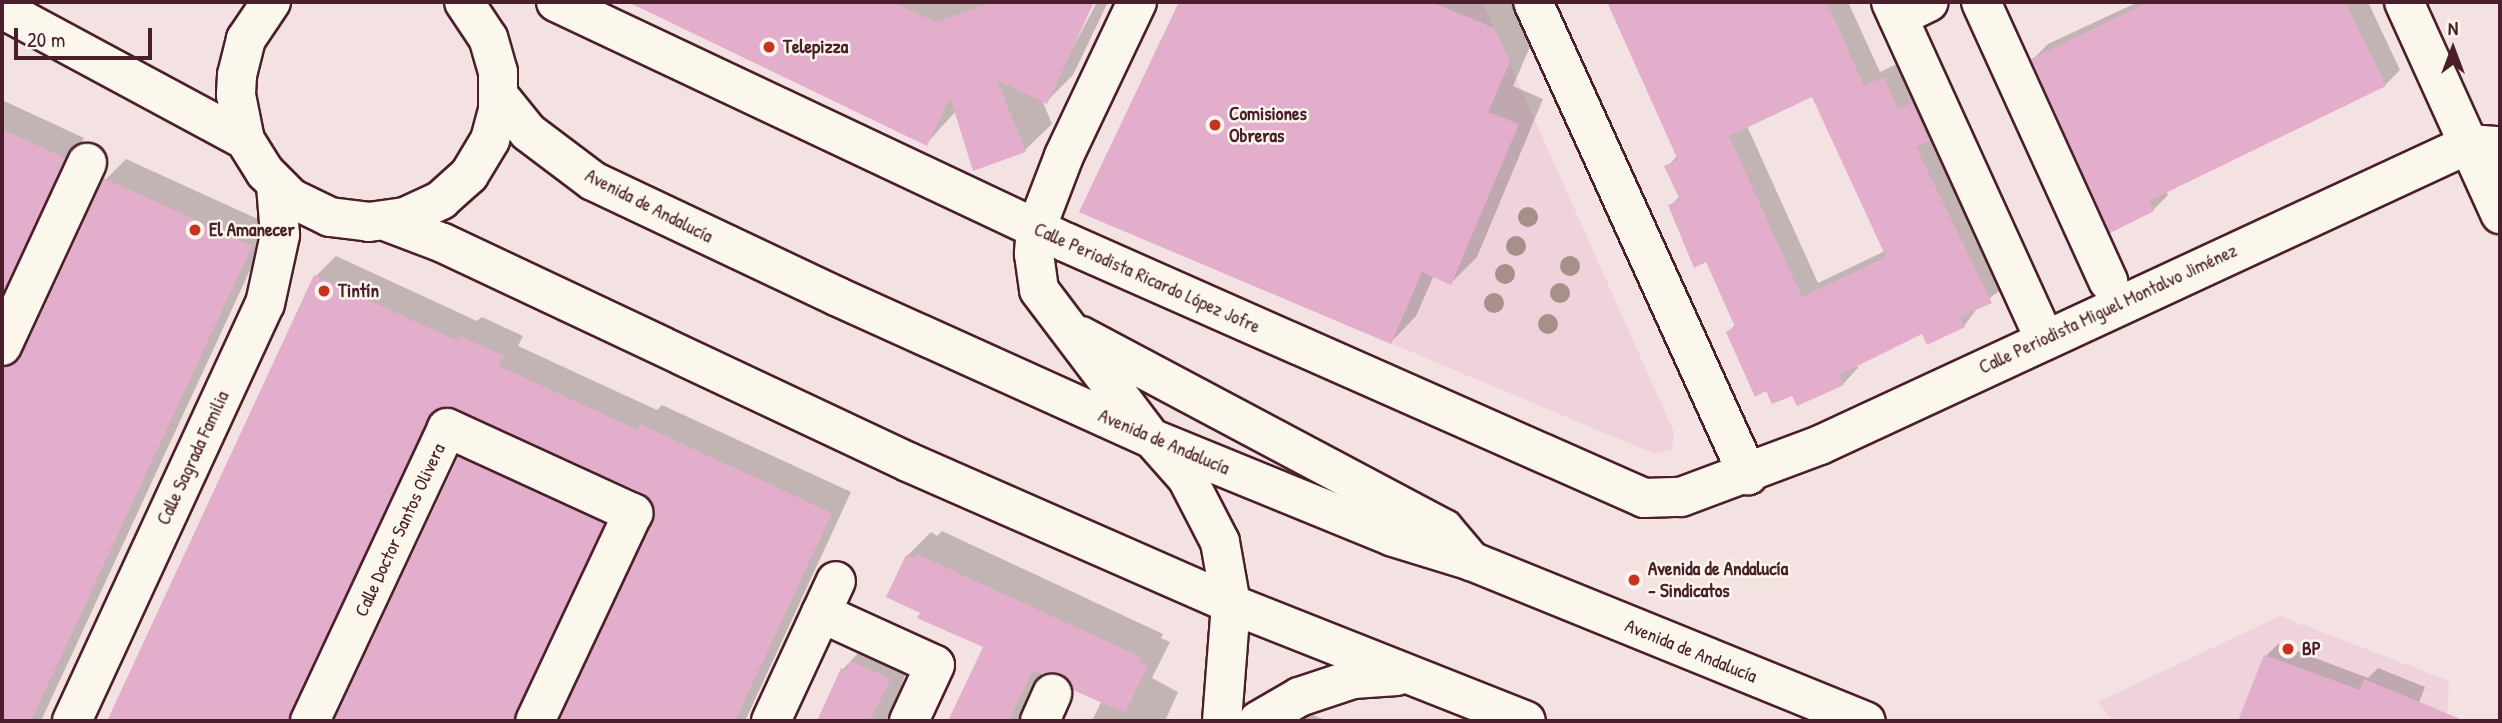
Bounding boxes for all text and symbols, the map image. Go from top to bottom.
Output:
scale bar [18,14,156,58]
north arrow [2418,14,2488,84]
text: N [2448,15,2458,41]
text: 20 m [27,25,65,54]
place label: Telepizza [783,36,848,58]
marker: Telepizza [761,39,777,55]
place label: Comisiones Obreras [1229,103,1307,147]
marker: Comisiones Obreras [1207,117,1223,133]
street label: Avenida de Andalucía [581,164,717,248]
street label: Calle Periodista Ricardo López Jofre [1030,218,1264,338]
place label: El Amanecer [209,219,295,241]
marker: El Amanecer [187,222,203,238]
street label: Calle Periodista Miguel Montalvo Jiménez [1975,239,2241,379]
place label: Tintín [338,280,379,302]
marker: Tintín [316,283,332,299]
street label: Calle Sagrada Familia [152,387,234,529]
street label: Avenida de Andalucía [1095,404,1233,480]
street label: Calle Doctor Santos Olivera [350,440,450,620]
place label: Avenida de Andalucía - Sindicatos [1648,558,1788,602]
marker: Avenida de Andalucía - Sindicatos [1626,572,1642,588]
street label: Avenida de Andalucía [1622,614,1760,688]
place label: BP [2302,638,2321,660]
marker: BP [2280,641,2296,657]

